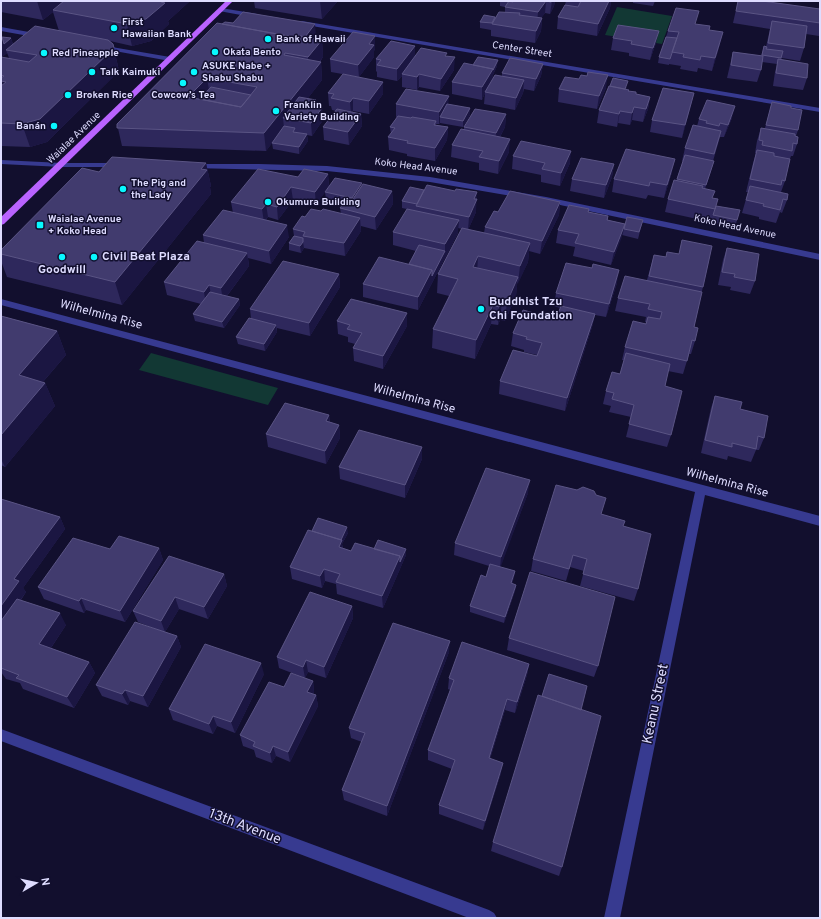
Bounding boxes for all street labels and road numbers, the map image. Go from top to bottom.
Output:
street label: Center Street [491,39,553,61]
street label: Waialae Avenue [44,109,104,167]
street label: Koko Head Avenue [374,155,458,179]
street label: Koko Head Avenue [693,212,777,242]
street label: Wilhelmina Rise [58,296,144,334]
street label: Wilhelmina Rise [371,380,457,418]
street label: Wilhelmina Rise [684,464,770,502]
street label: Keanu Street [639,662,673,746]
street label: 13th Avenue [207,805,283,849]

